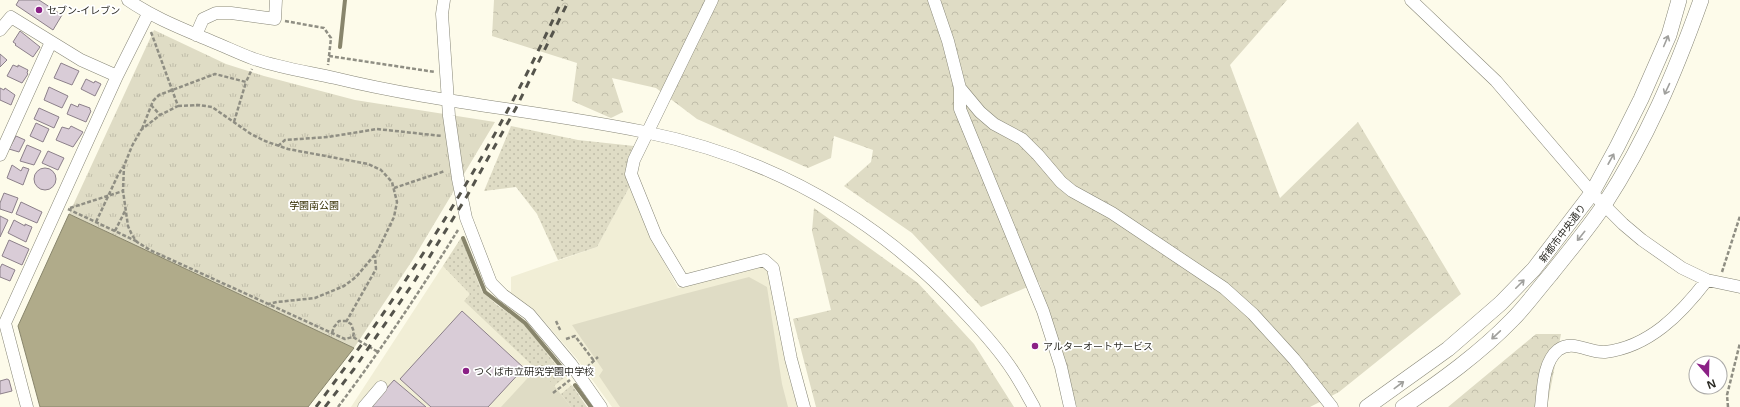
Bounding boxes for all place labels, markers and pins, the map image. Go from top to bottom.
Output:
place label: セブン-イレブン [47,3,120,17]
marker: セブン-イレブン [34,5,44,15]
place label: アルターオートサービス [1043,339,1153,353]
marker: アルターオートサービス [1030,341,1040,351]
place label: つくば市立研究学園中学校 [474,364,594,378]
marker: つくば市立研究学園中学校 [461,366,471,376]

